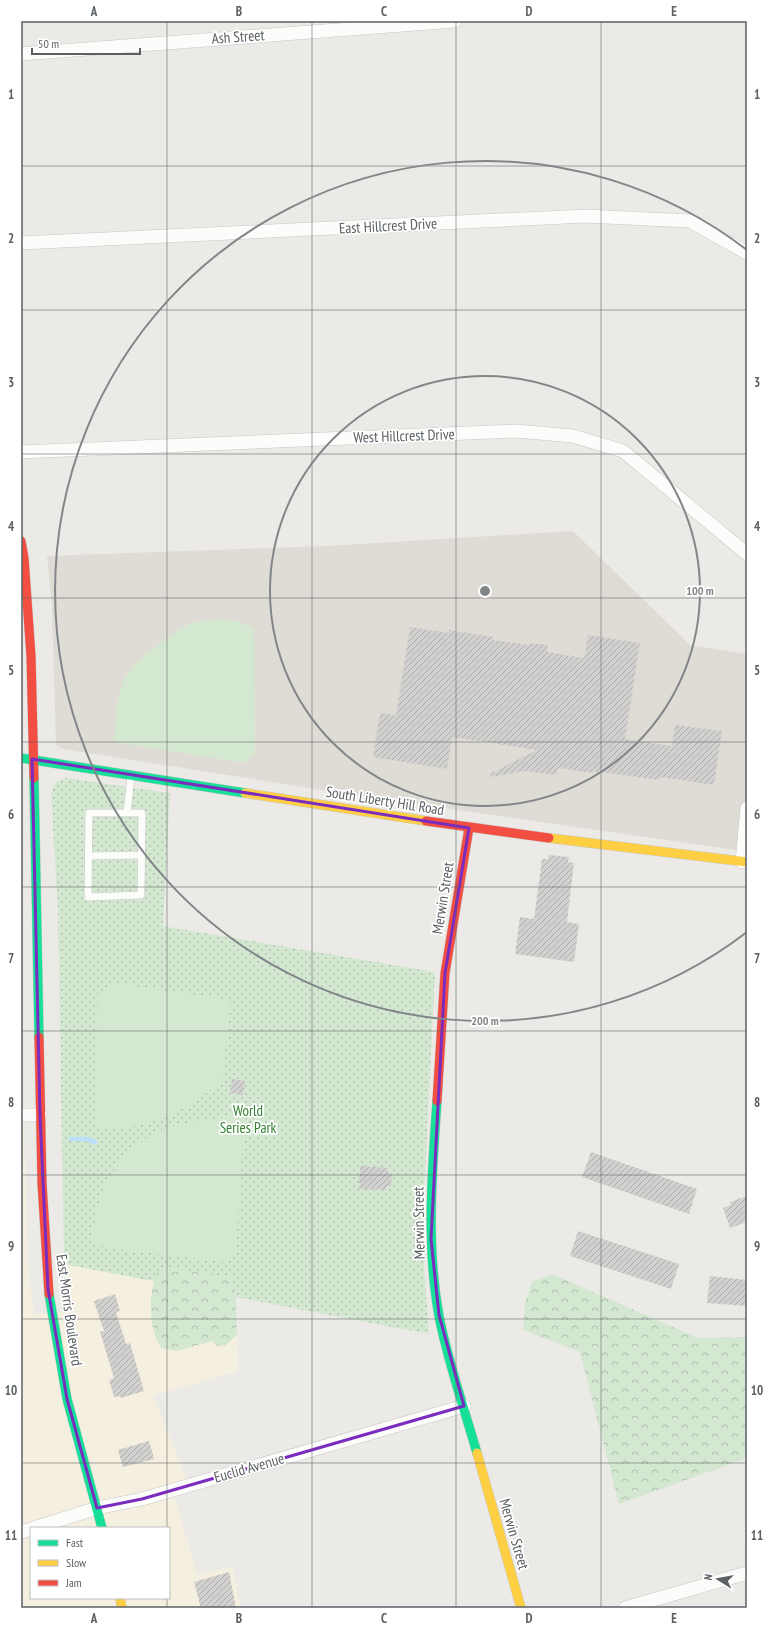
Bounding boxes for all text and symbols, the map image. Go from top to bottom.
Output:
text: A [90,3,98,20]
text: B [236,3,242,20]
text: C [381,3,387,20]
text: D [526,3,533,20]
text: E [671,3,677,20]
street label: Ash Street [211,25,265,48]
scale bar [32,30,140,56]
text: 50 m [38,36,59,51]
text: 1 [8,86,14,103]
text: 1 [754,86,760,103]
street label: East Hillcrest Drive [338,213,438,238]
text: 2 [8,230,14,247]
text: 2 [754,230,760,247]
text: 3 [8,374,14,391]
text: 3 [754,374,760,391]
street label: West Hillcrest Drive [353,424,455,447]
text: 4 [8,518,15,535]
text: 4 [754,518,761,535]
text: 100 m [686,583,714,598]
centre of rings [478,584,492,598]
text: 5 [8,662,14,679]
text: 5 [754,662,760,679]
street label: South Liberty Hill Road [325,782,446,819]
text: 6 [8,806,14,823]
text: 6 [754,806,760,823]
street label: Merwin Street [427,860,458,935]
text: 7 [8,950,14,967]
text: 7 [754,950,760,967]
text: 200 m [471,1013,499,1028]
text: 8 [8,1094,14,1111]
text: 8 [754,1094,760,1111]
park label: World Series Park [220,1101,277,1137]
street label: Merwin Street [408,1186,429,1260]
text: 9 [8,1238,14,1255]
text: 9 [754,1238,760,1255]
street label: East Morris Boulevard [52,1253,87,1367]
text: 10 [5,1382,17,1399]
text: 10 [751,1382,763,1399]
street label: Euclid Avenue [212,1448,286,1487]
street label: Merwin Street [495,1496,534,1571]
text: 11 [5,1527,17,1544]
legend [30,1527,170,1599]
text: 11 [751,1527,763,1544]
text: Fast [66,1535,84,1550]
text: Slow [66,1555,87,1570]
north arrow [698,1559,738,1599]
text: N [701,1573,716,1581]
text: Jam [65,1575,82,1590]
text: A [90,1610,98,1627]
text: B [236,1610,242,1627]
text: C [381,1610,387,1627]
text: D [526,1610,533,1627]
text: E [671,1610,677,1627]

